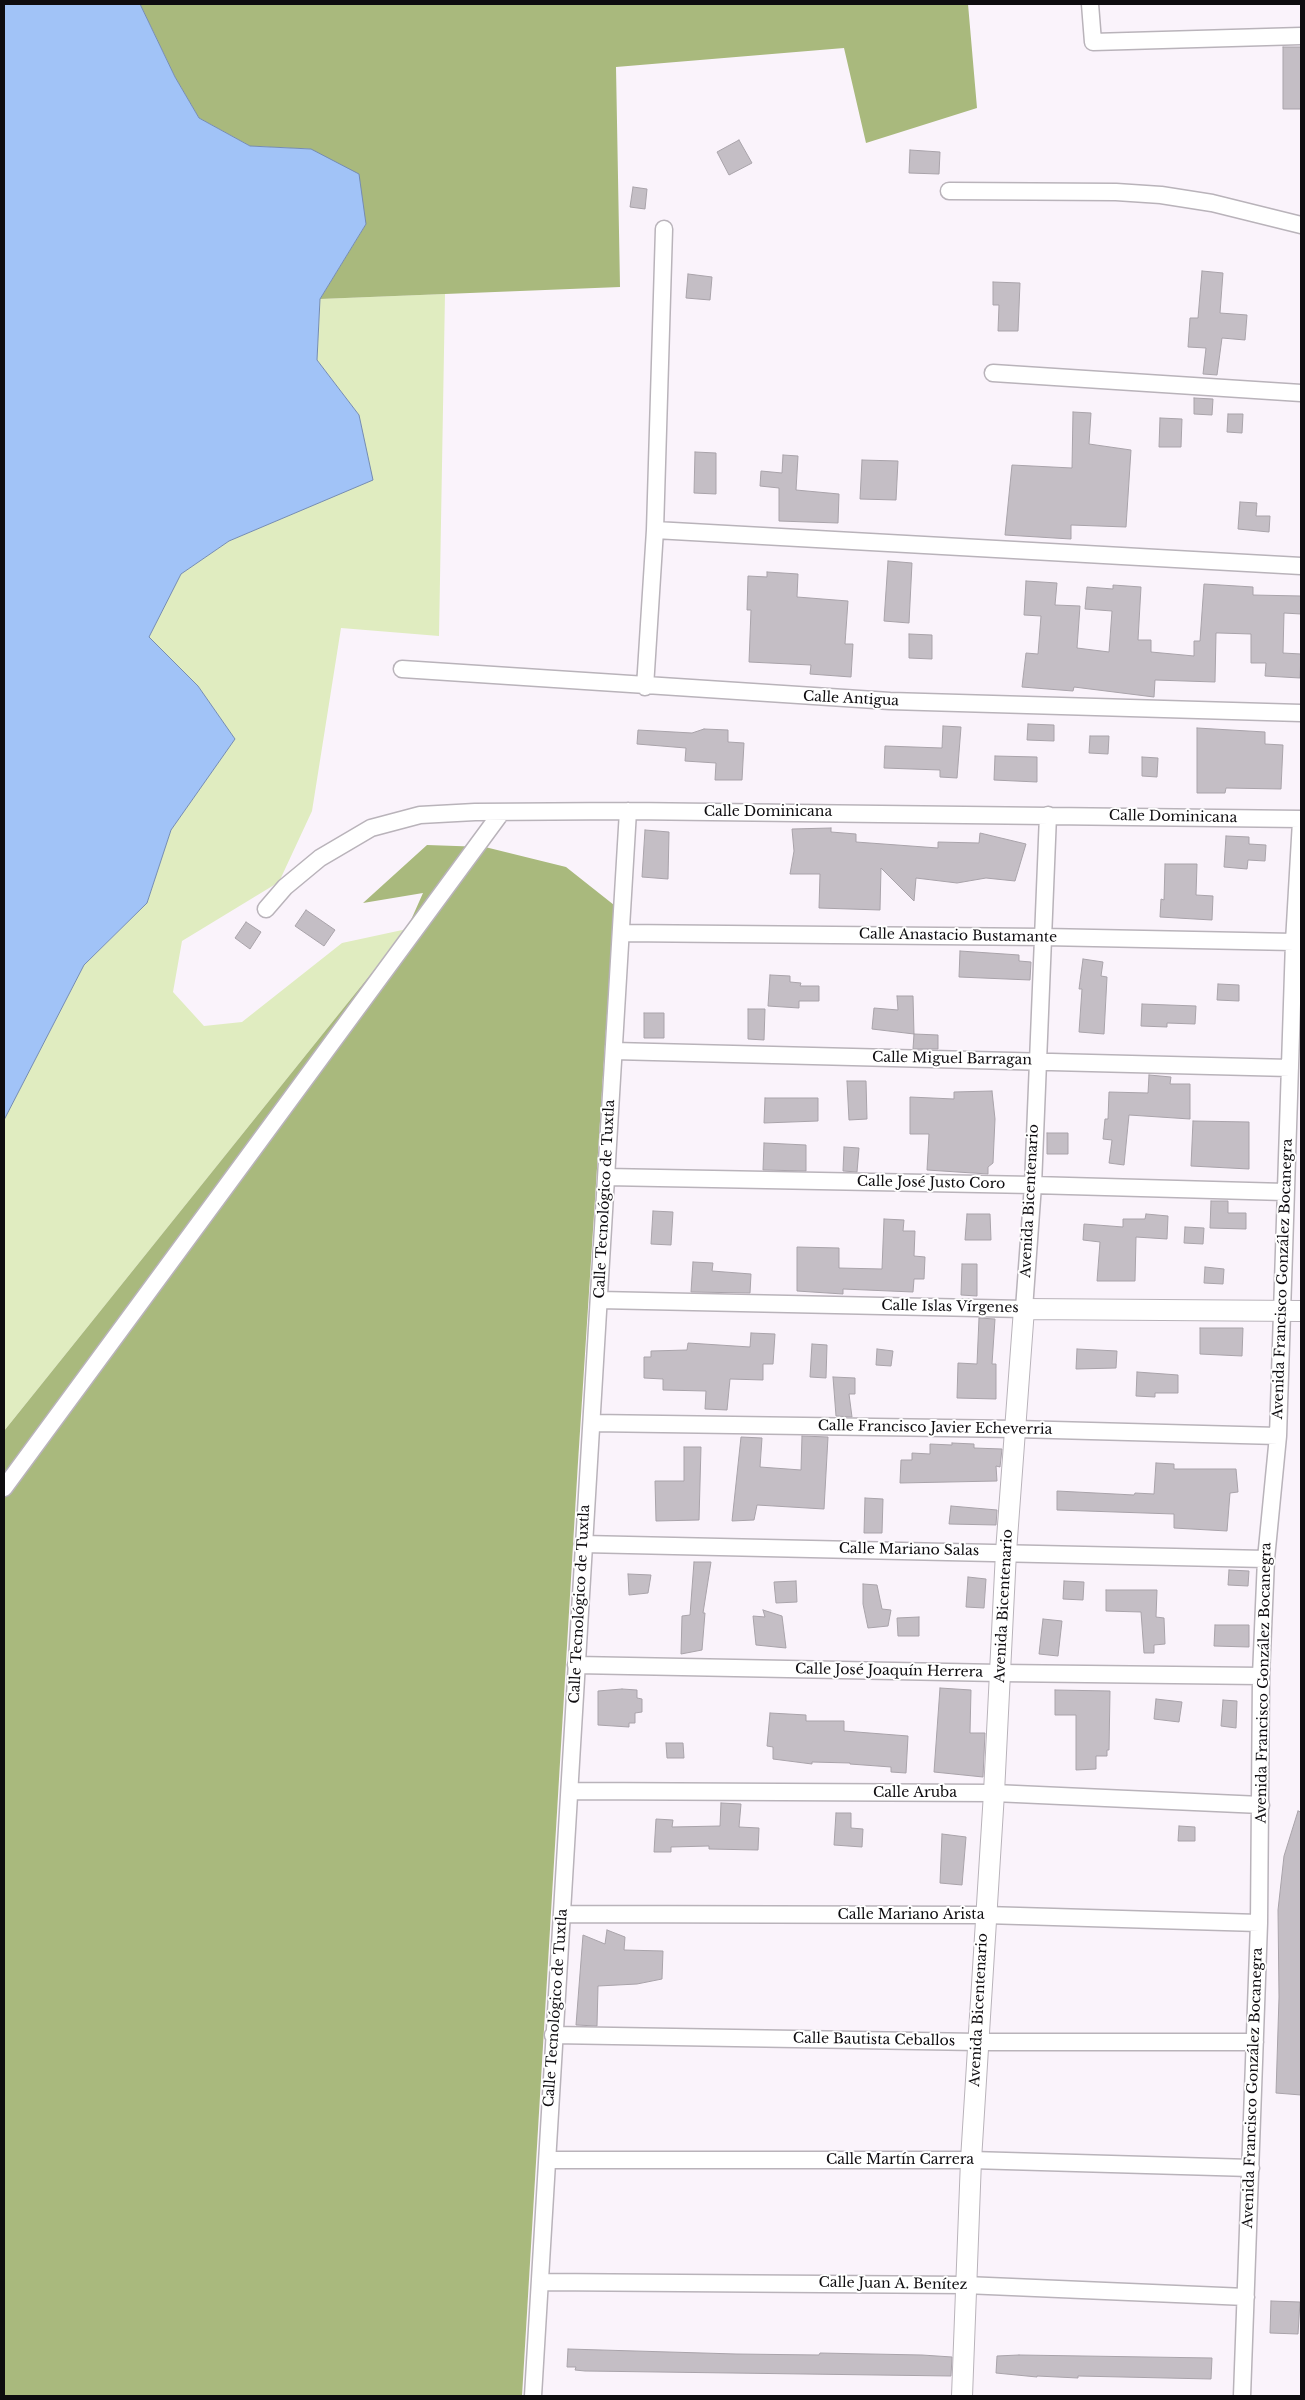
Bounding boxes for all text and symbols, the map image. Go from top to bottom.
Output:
street label: Calle Antigua [803,688,899,710]
street label: Calle Dominicana [704,804,832,820]
street label: Calle Dominicana [1109,807,1237,827]
street label: Calle Anastacio Bustamante [859,926,1057,946]
street label: Calle Miguel Barragan [872,1049,1032,1069]
street label: Calle Tecnológico de Tuxtla [591,1099,619,1299]
street label: Avenida Bicentenario [1018,1124,1042,1278]
street label: Avenida Francisco González Bocanegra [1270,1138,1296,1420]
street label: Calle José Justo Coro [857,1173,1005,1193]
street label: Calle Islas Vírgenes [881,1297,1019,1317]
street label: Calle Francisco Javier Echeverria [818,1418,1052,1438]
street label: Calle Tecnológico de Tuxtla [566,1504,594,1704]
street label: Avenida Bicentenario [992,1529,1016,1683]
street label: Calle Mariano Salas [839,1540,979,1560]
street label: Avenida Francisco González Bocanegra [1253,1542,1275,1824]
street label: Calle José Joaquín Herrera [795,1661,983,1681]
street label: Calle Aruba [873,1785,957,1801]
street label: Calle Mariano Arista [838,1907,984,1923]
street label: Calle Tecnológico de Tuxtla [541,1908,571,2108]
street label: Avenida Bicentenario [967,1933,991,2087]
street label: Avenida Francisco González Bocanegra [1240,1947,1266,2229]
street label: Calle Bautista Ceballos [793,2030,955,2050]
street label: Calle Martín Carrera [826,2152,974,2168]
street label: Calle Juan A. Benítez [818,2274,968,2294]

